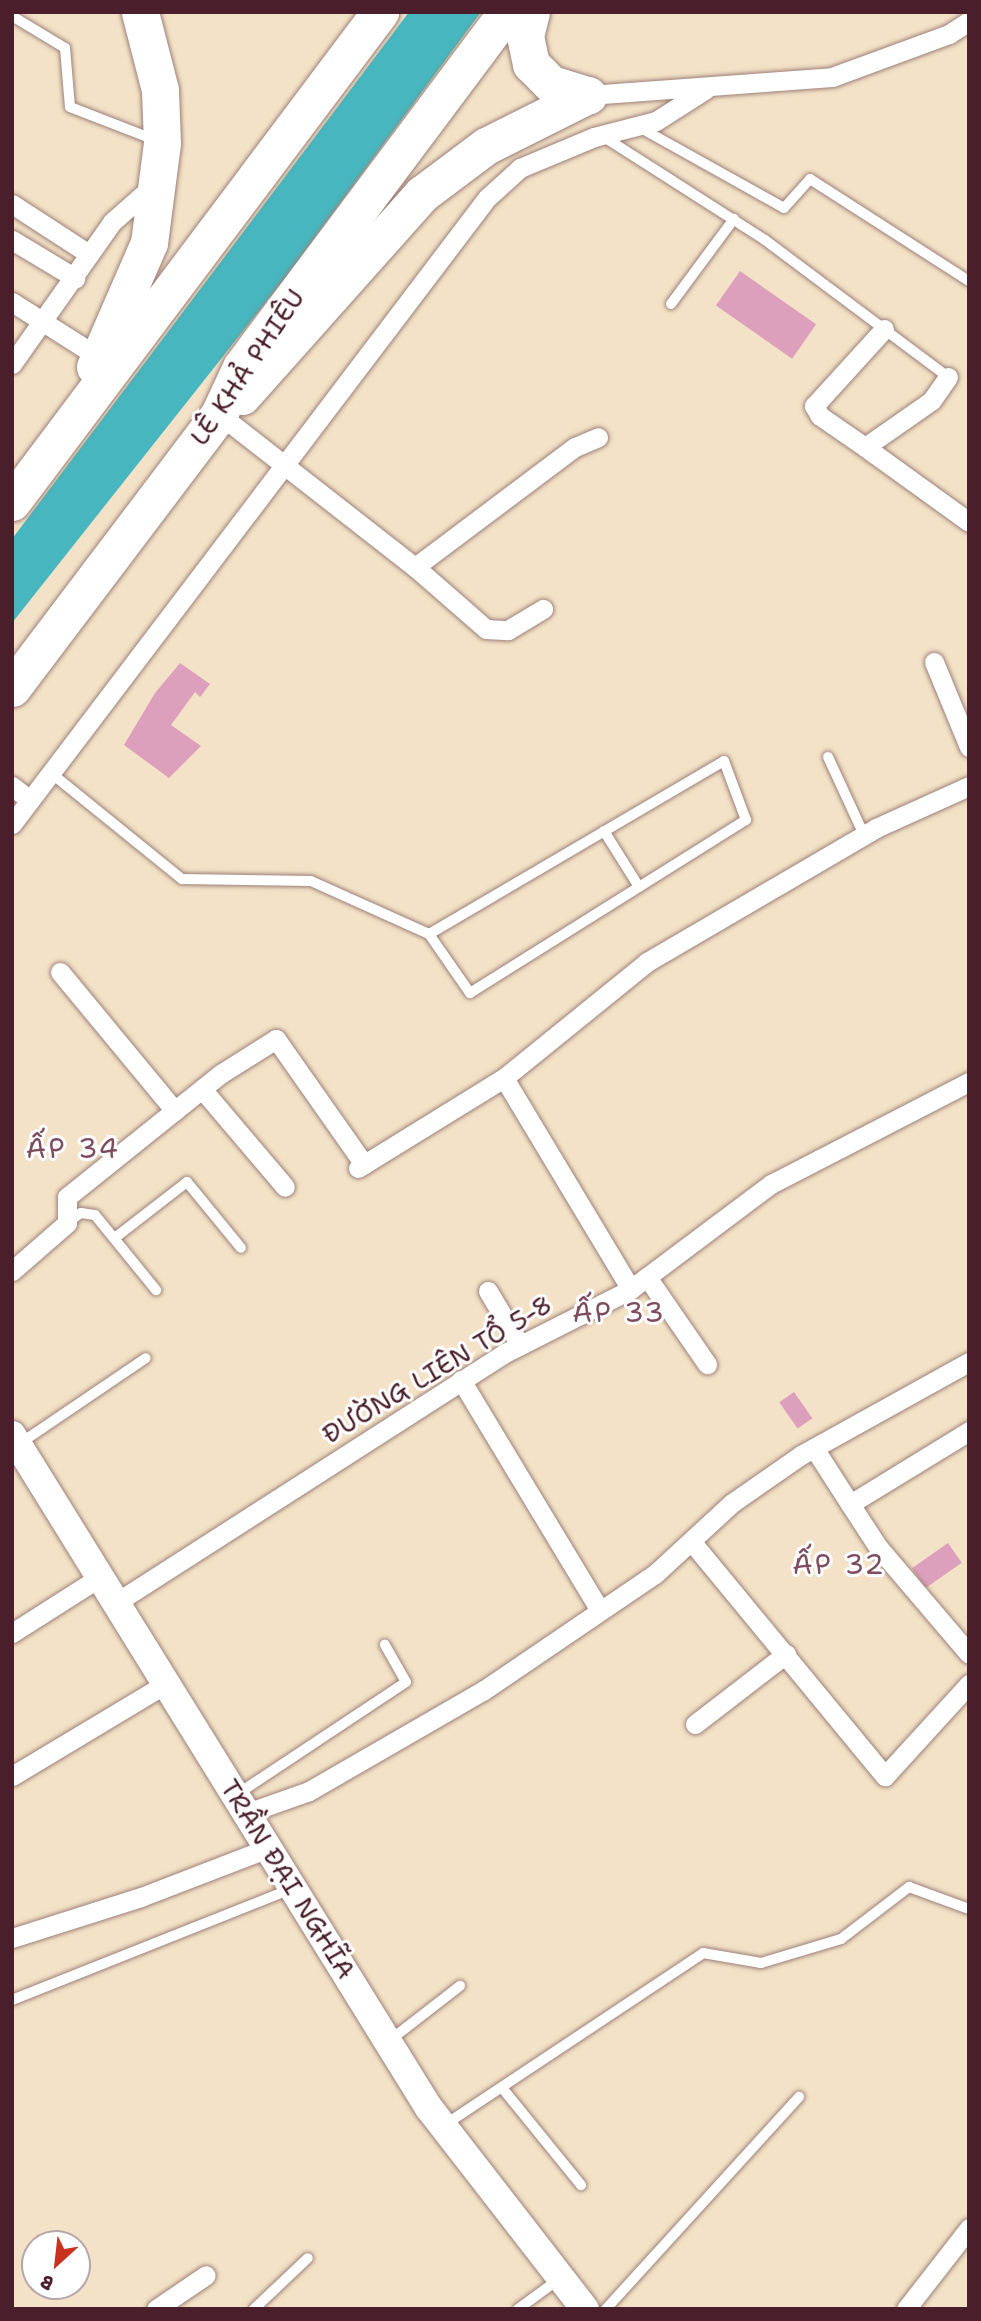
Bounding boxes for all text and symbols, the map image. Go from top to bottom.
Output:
street label: LÊ KHẢ PHIÊU [183,283,311,451]
district label: ẤP 34 [26,1131,120,1165]
street label: ĐƯỜNG LIÊN TỔ 5-8 [316,1288,558,1450]
district label: ẤP 33 [573,1295,665,1329]
district label: ẤP 32 [793,1547,885,1581]
street label: TRẦN ĐẠI NGHĨA [214,1773,362,1985]
north arrow [21,2230,91,2300]
text: B [36,2269,58,2296]

